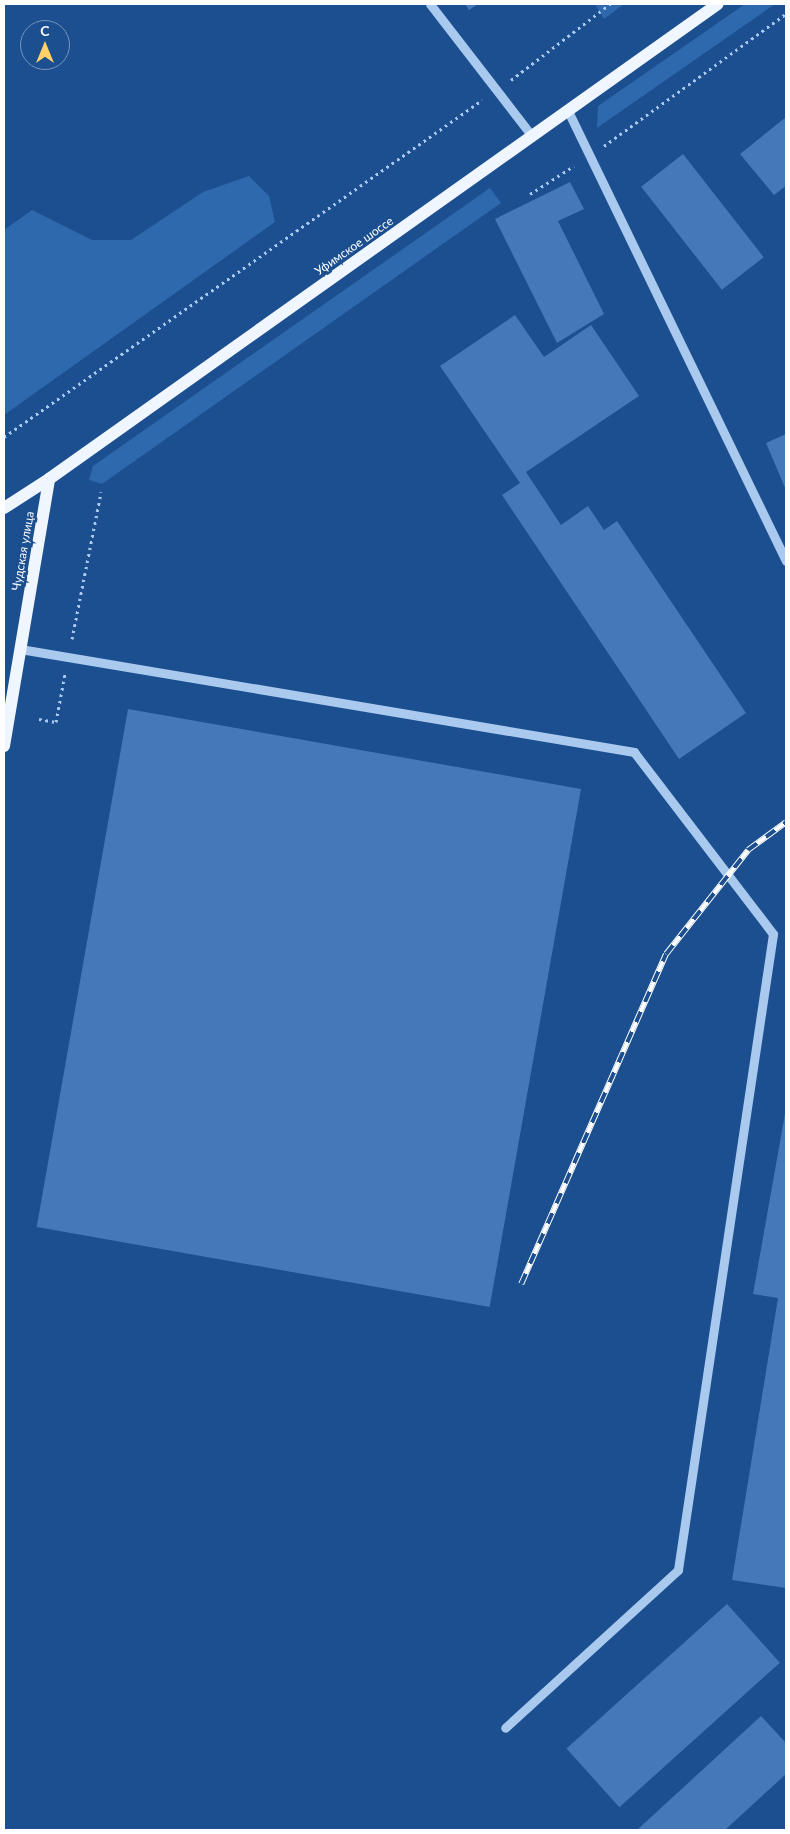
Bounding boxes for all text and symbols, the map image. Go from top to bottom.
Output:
north arrow [20,20,70,70]
text: С [40,22,50,39]
street label: Уфимское шоссе [312,214,396,278]
street label: Чудская улица [9,510,37,592]

